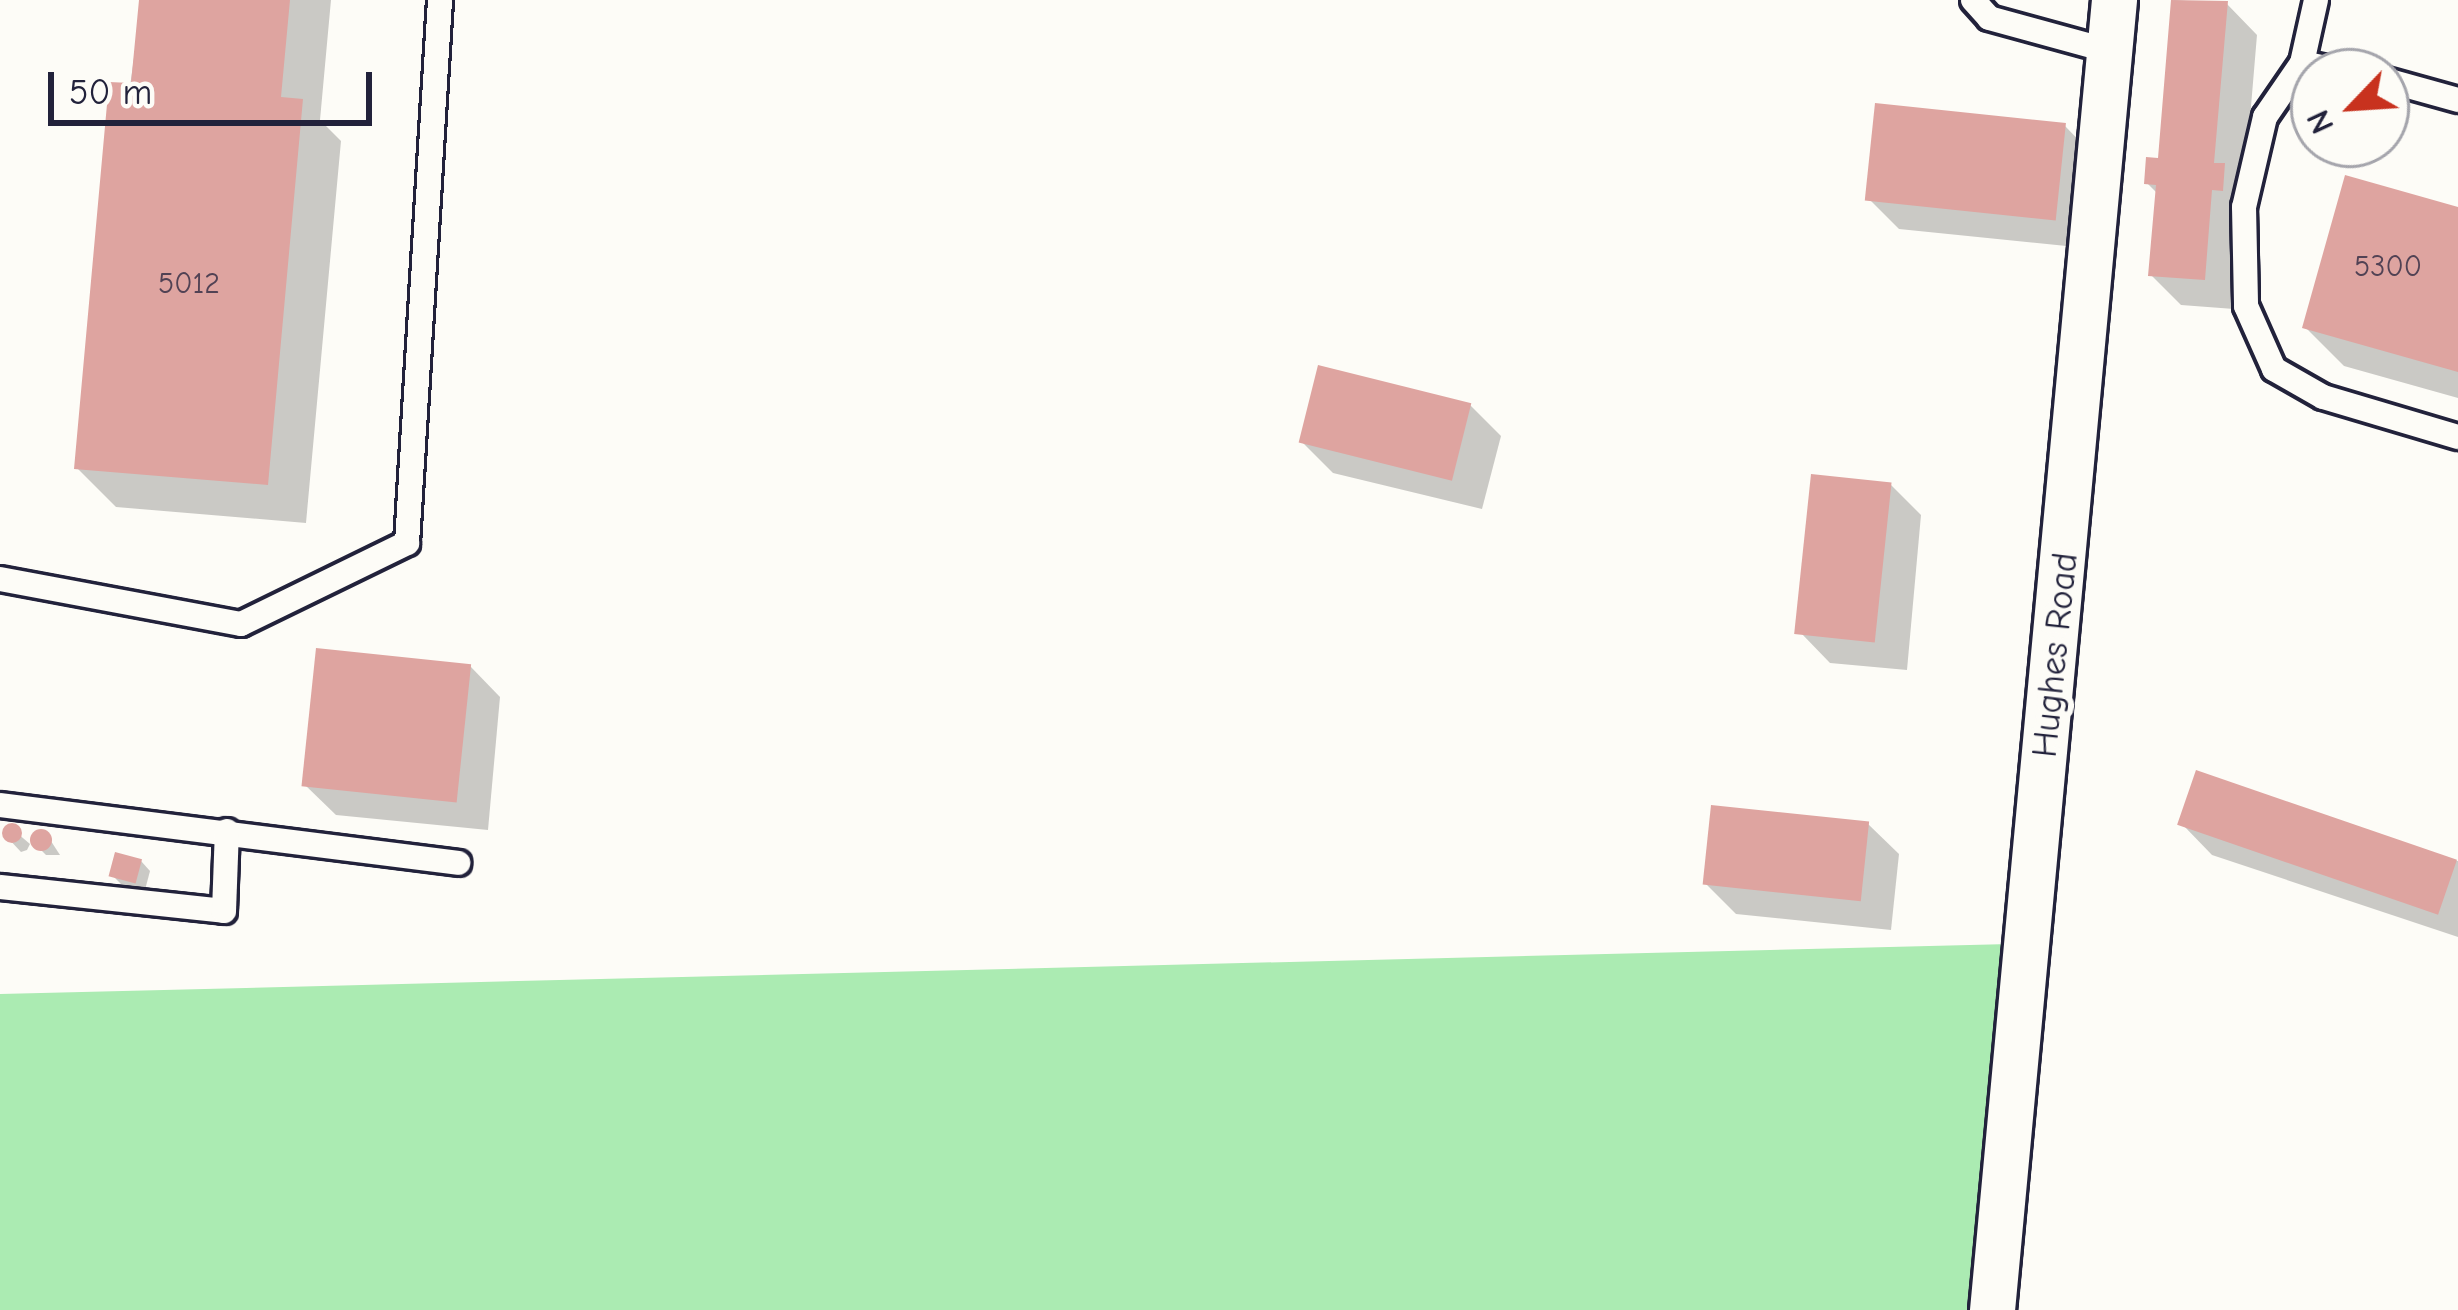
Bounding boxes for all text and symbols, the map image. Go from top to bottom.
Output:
scale bar [54,48,378,122]
north arrow [2290,48,2410,168]
text: 50 m [69,72,152,113]
text: N [2298,104,2342,140]
house number: 5300 [2354,249,2422,285]
house number: 5012 [158,266,220,302]
street label: Hughes Road [2023,551,2087,759]

